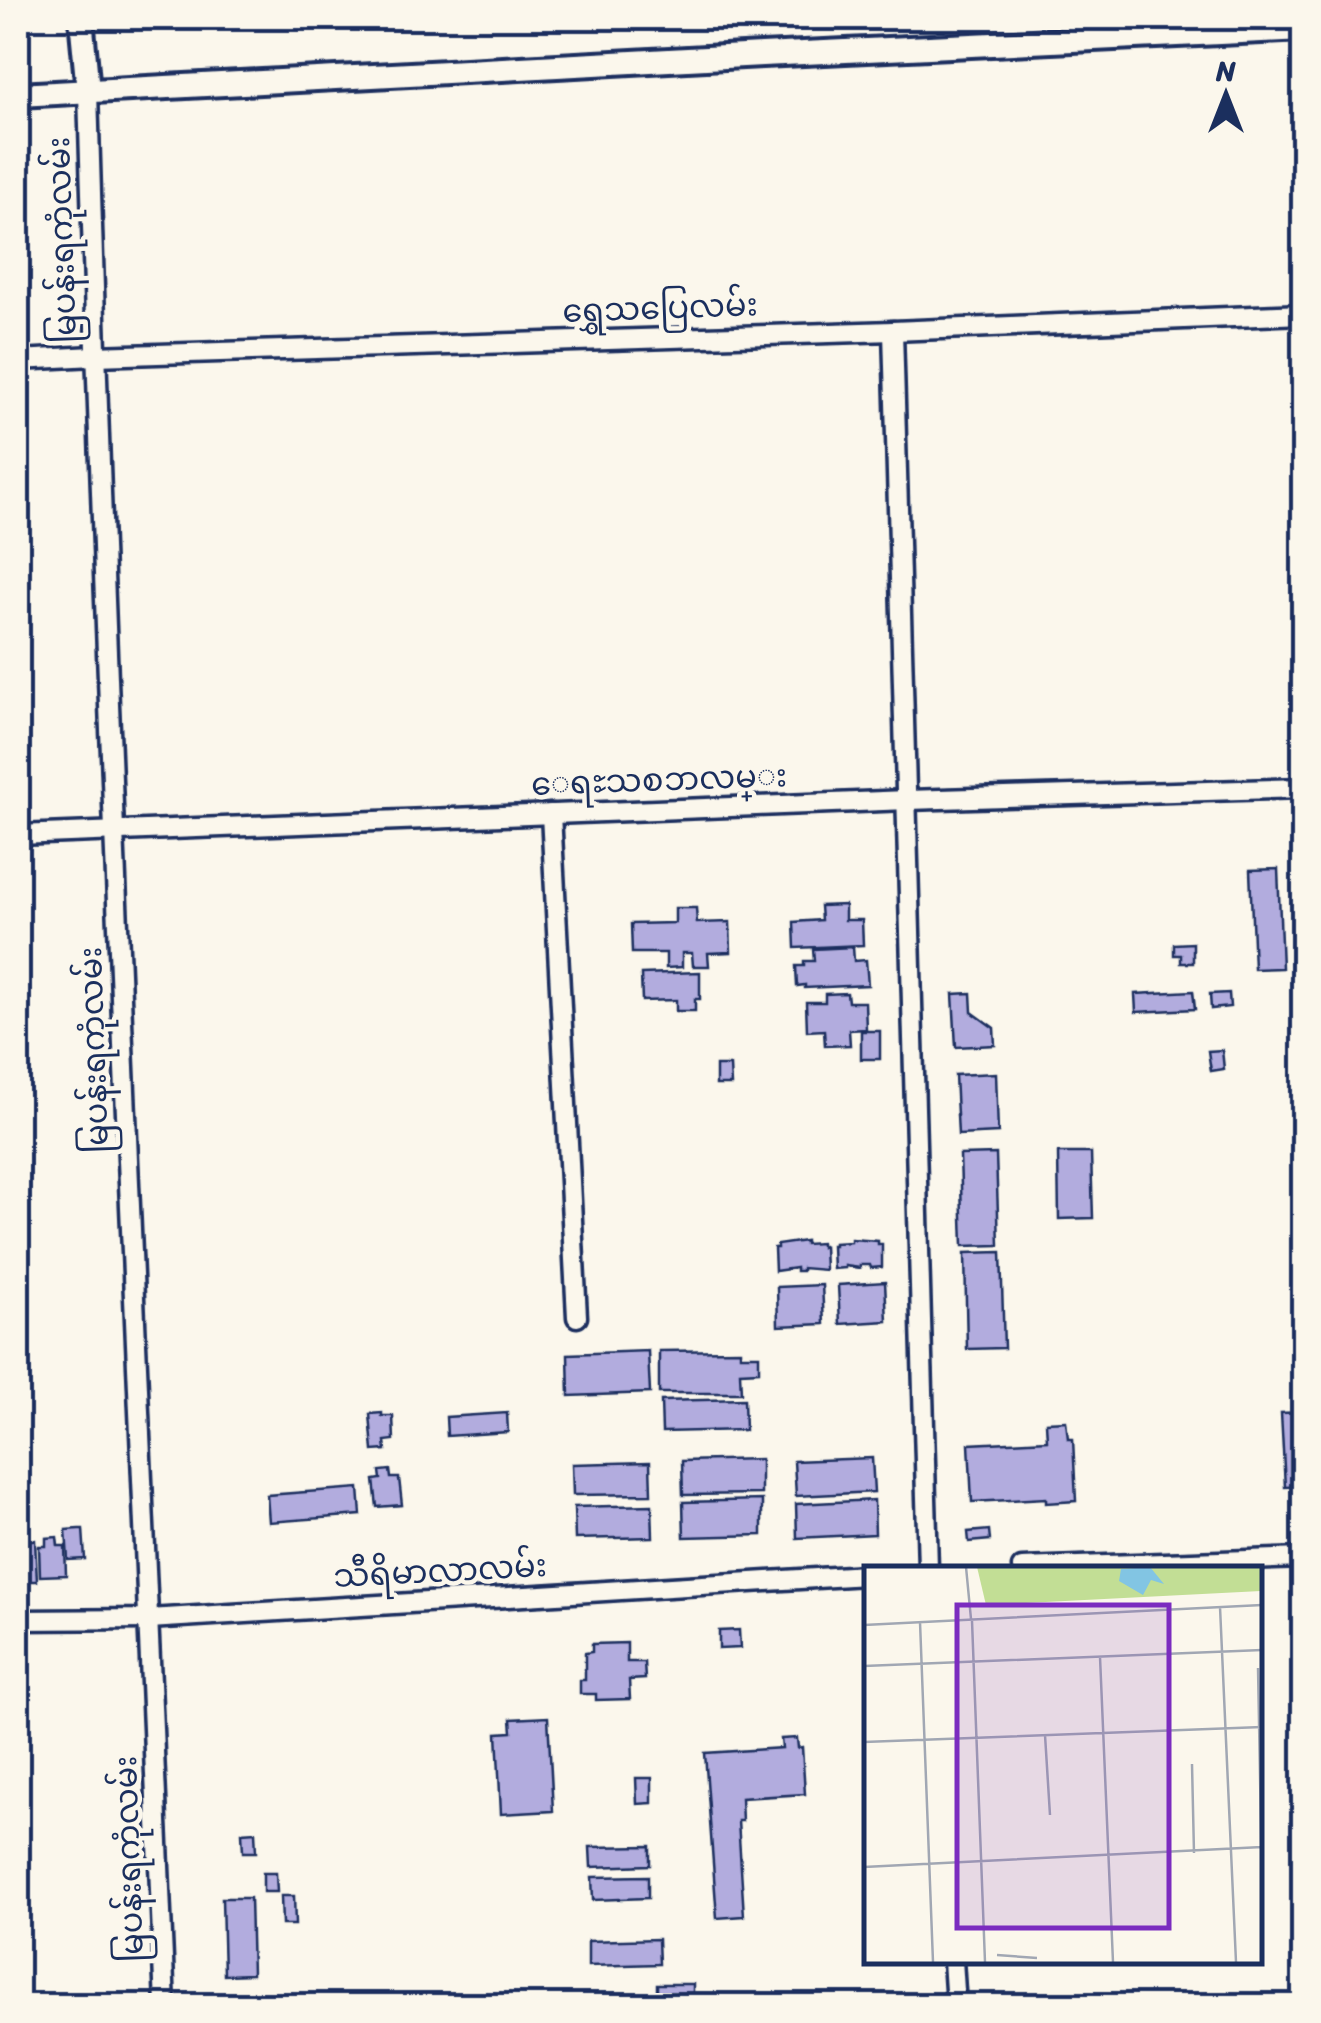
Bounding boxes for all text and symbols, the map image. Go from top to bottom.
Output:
north arrow [1176,45,1276,145]
text: N [1215,46,1236,95]
street label: မြပန်းရကုံလမ်း [30,136,94,344]
street label: ရွှေသပြေလမ်း [561,276,759,340]
street label: ေရႊသစၥာလမ္း [530,747,788,813]
street label: မြပန်းရကုံလမ်း [62,946,126,1154]
street label: သီရိမာလာလမ်း [332,1537,548,1605]
inset map [864,1566,1261,1963]
street label: မြပန်းရကုံလမ်း [97,1755,161,1963]

